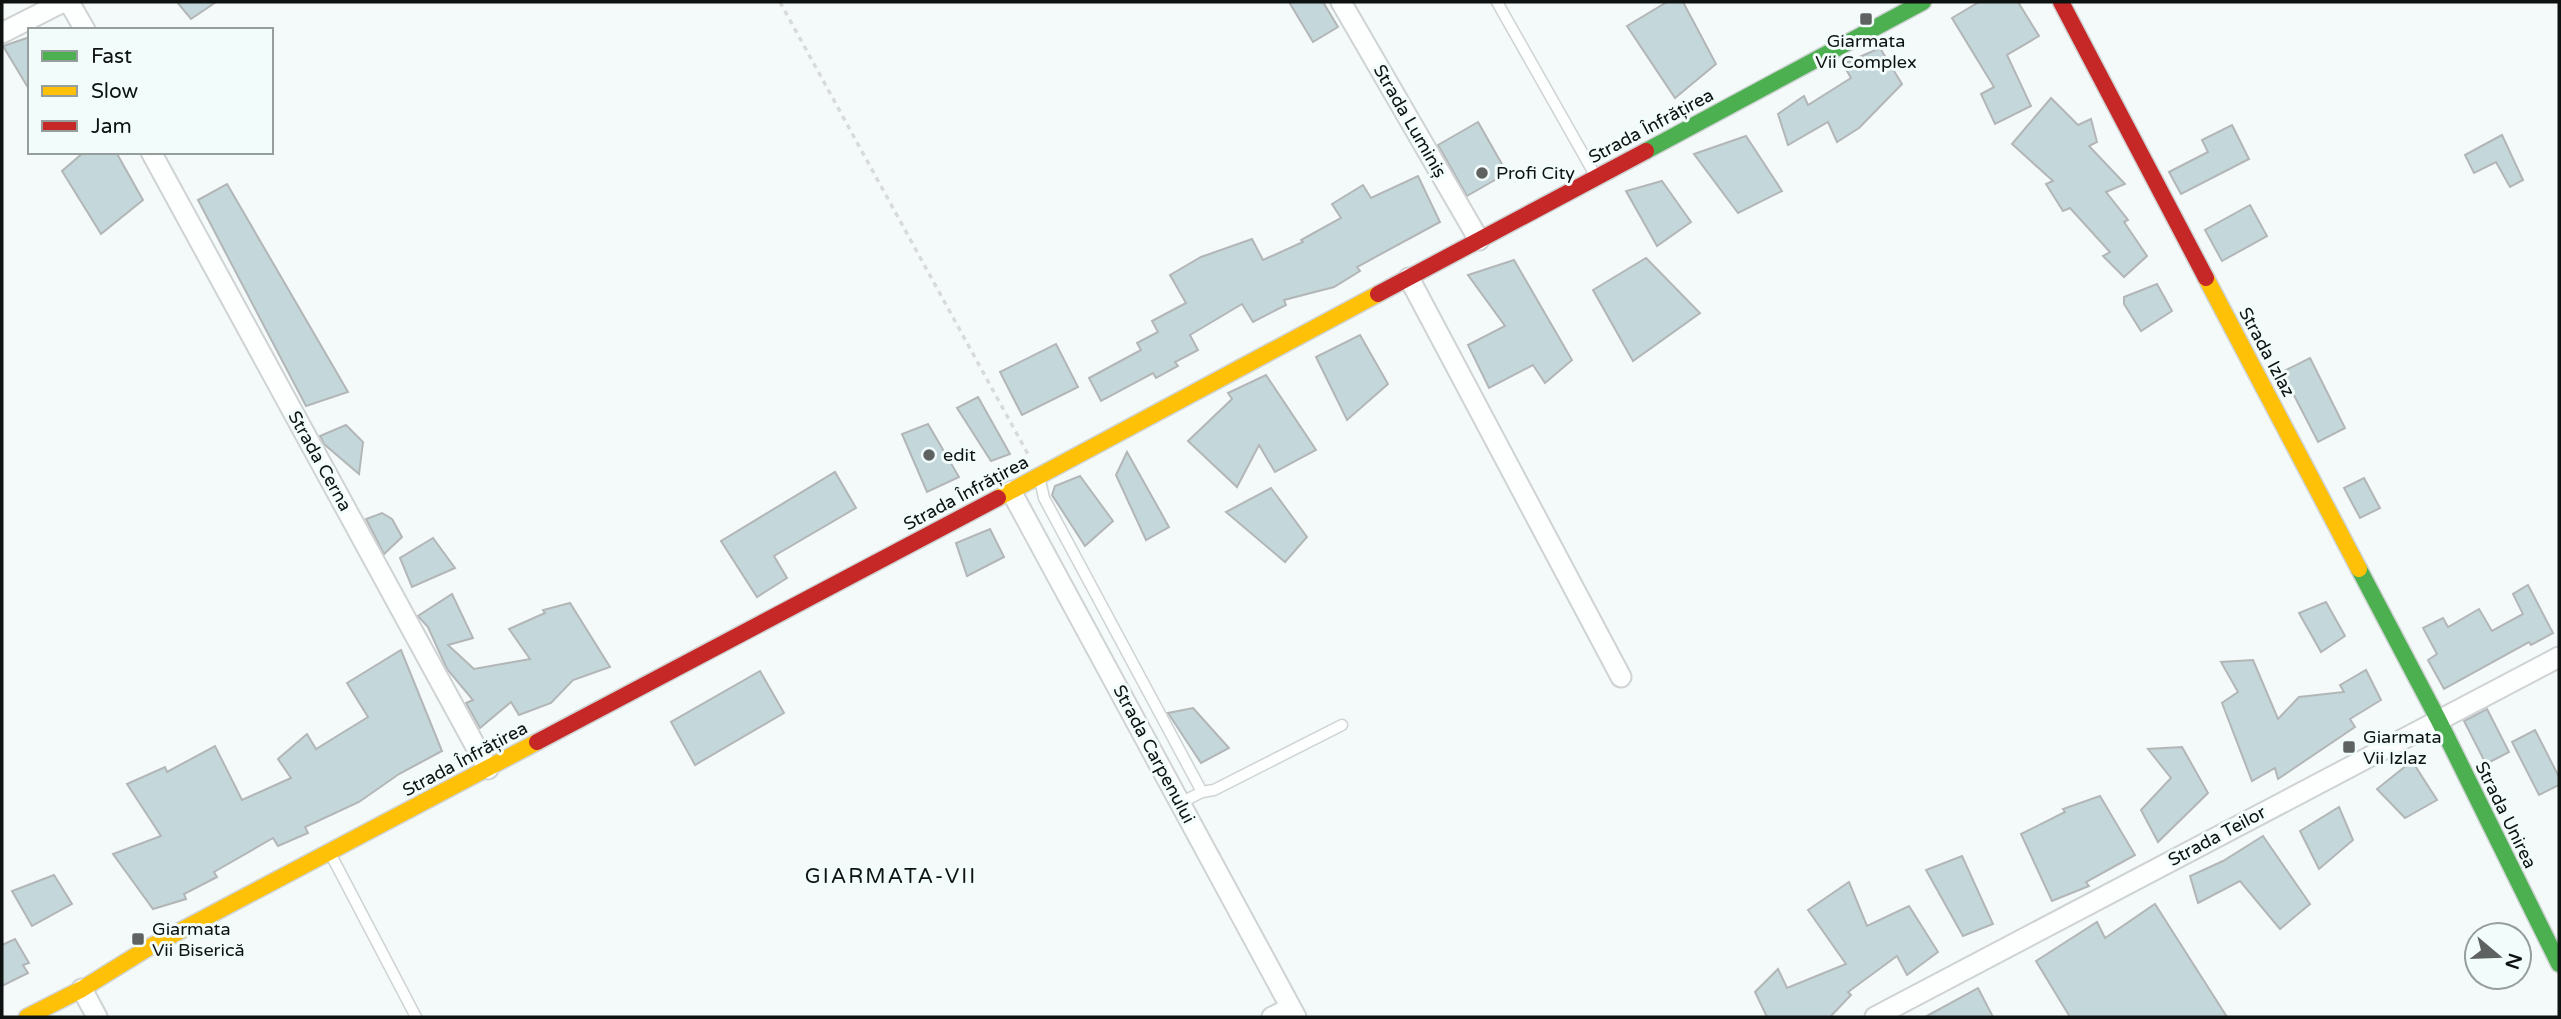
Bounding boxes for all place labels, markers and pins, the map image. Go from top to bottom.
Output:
marker: Giarmata Vii Complex [1858,11,1874,27]
place label: Giarmata Vii Complex [1815,30,1917,73]
place label: Profi City [1496,162,1575,184]
marker: Profi City [1474,165,1490,181]
place label: edit [943,444,976,466]
marker: edit [921,447,937,463]
place label: Giarmata Vii Izlaz [2363,726,2442,769]
marker: Giarmata Vii Izlaz [2341,739,2357,755]
place label: Giarmata Vii Biserică [152,918,245,961]
marker: Giarmata Vii Biserică [130,931,146,947]

